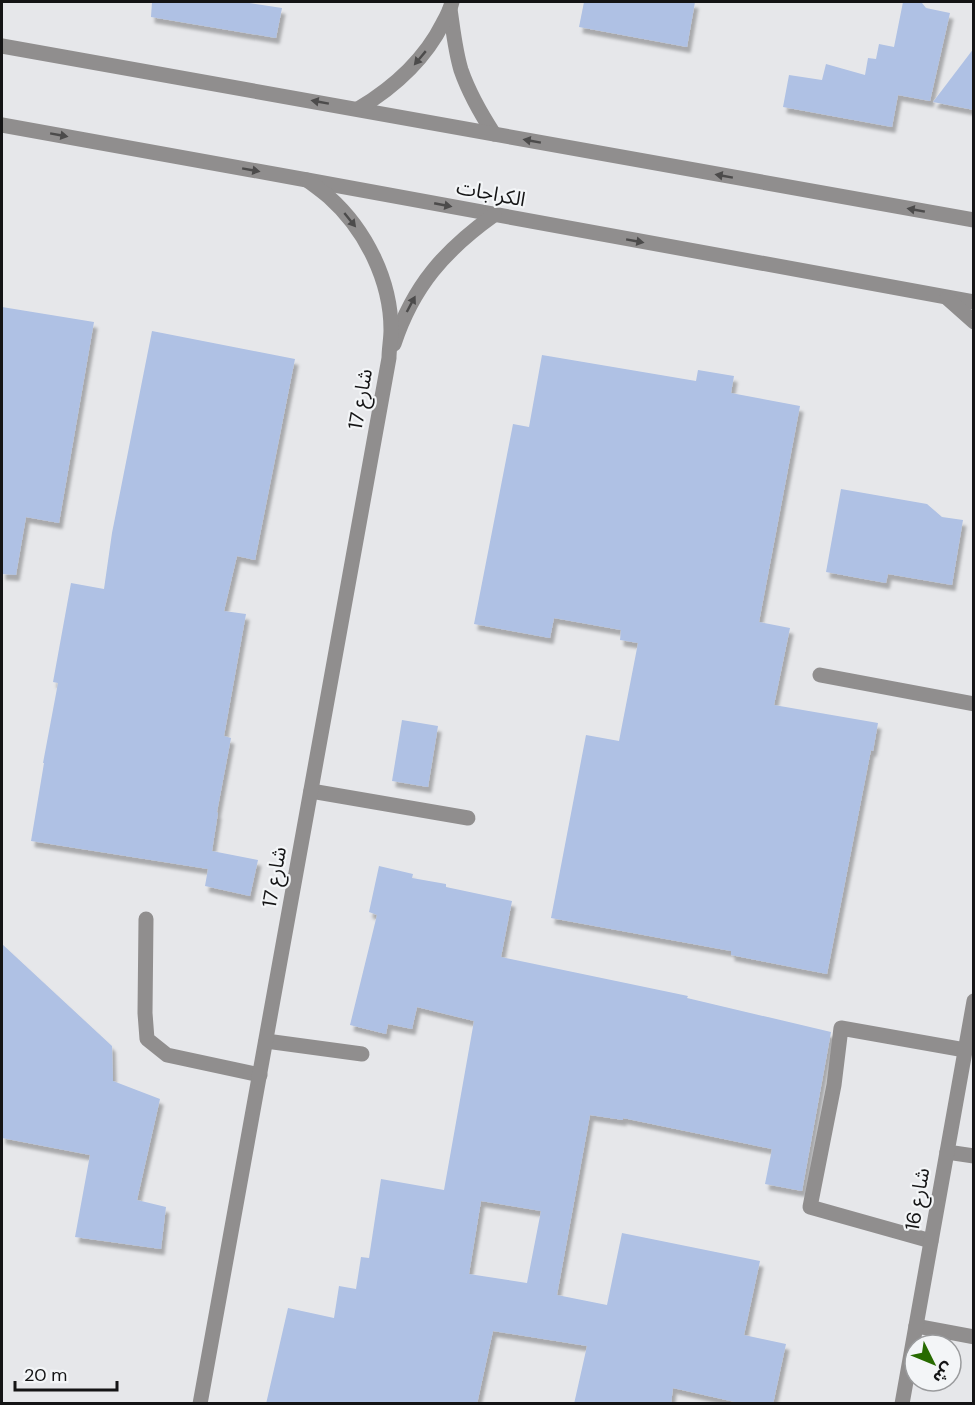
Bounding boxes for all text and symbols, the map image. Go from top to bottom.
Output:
one-way arrow [413,50,426,66]
one-way arrow [310,98,329,107]
one-way arrow [50,131,69,140]
one-way arrow [522,136,541,145]
one-way arrow [242,166,261,175]
one-way arrow [714,171,733,180]
street label: الكراجات [454,174,528,212]
one-way arrow [433,201,452,210]
one-way arrow [906,205,925,214]
one-way arrow [343,212,356,228]
one-way arrow [625,237,644,246]
one-way arrow [406,296,416,313]
street label: شارع 17 [342,367,380,432]
street label: شارع 17 [256,845,294,910]
street label: شارع 16 [899,1166,937,1233]
north arrow [903,1333,963,1393]
scale bar [15,1354,117,1392]
text: ش [928,1358,959,1388]
text: 20 m [24,1363,67,1387]

